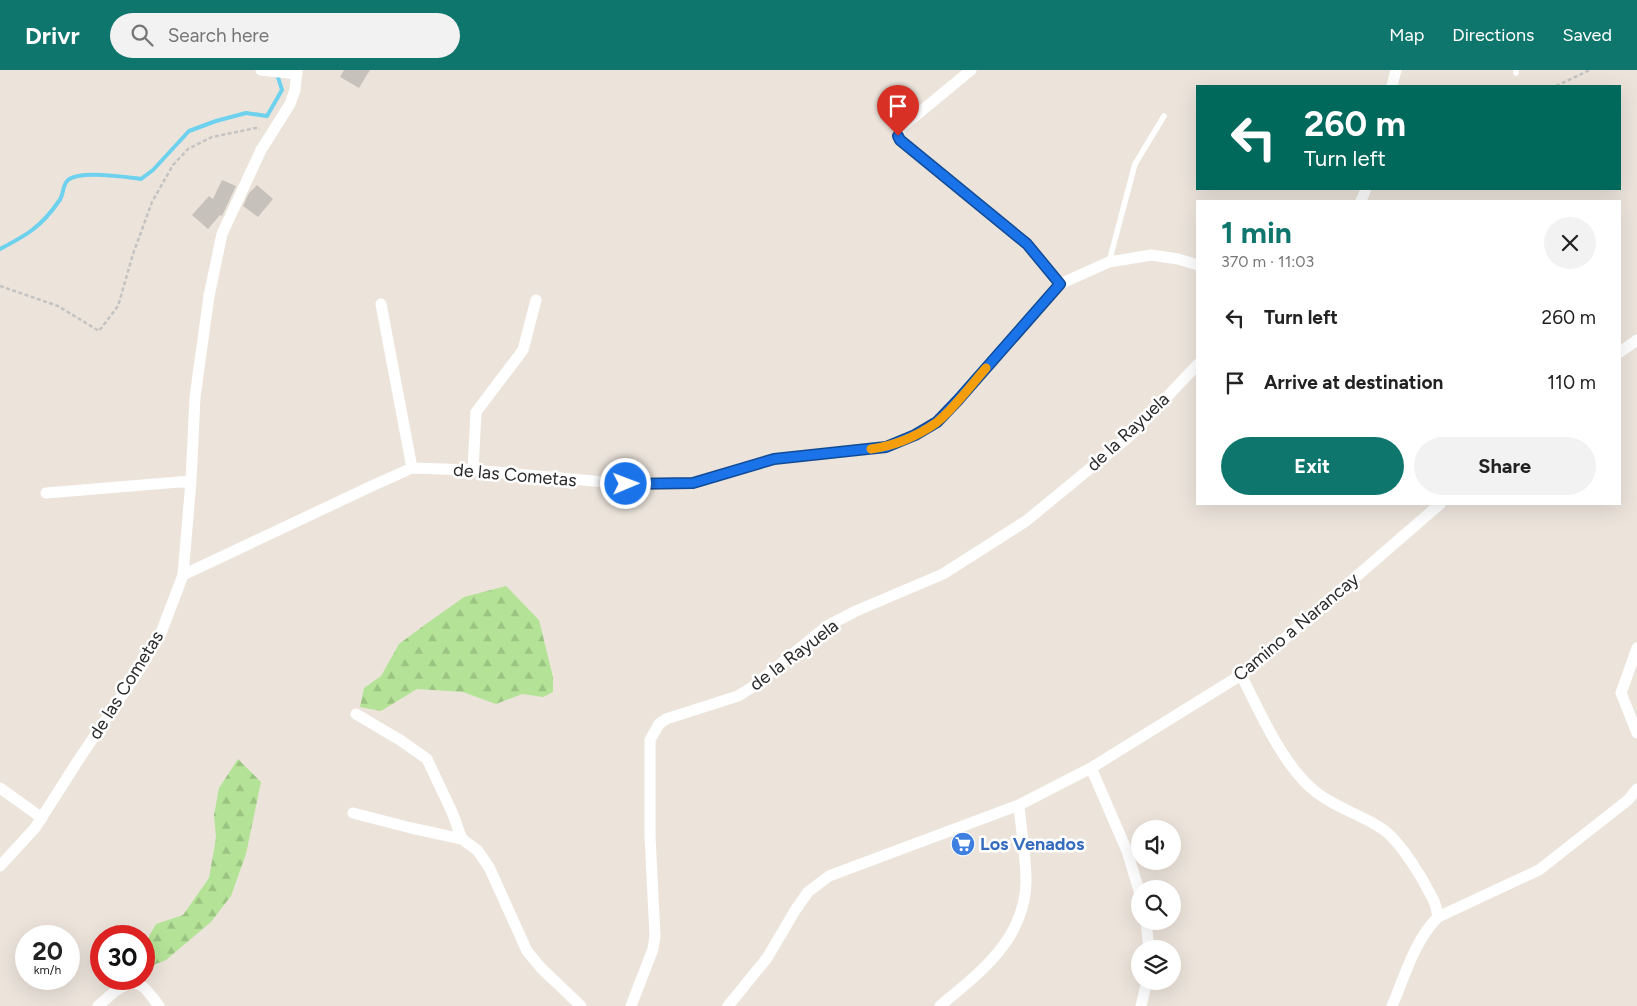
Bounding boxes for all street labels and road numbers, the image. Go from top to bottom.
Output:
street label: de la Rayuela [1082,388,1174,476]
street label: de las Cometas [452,459,578,491]
street label: Camino a Narancay [1229,568,1364,686]
street label: de la Rayuela [745,615,843,695]
street label: de las Cometas [84,627,168,743]

